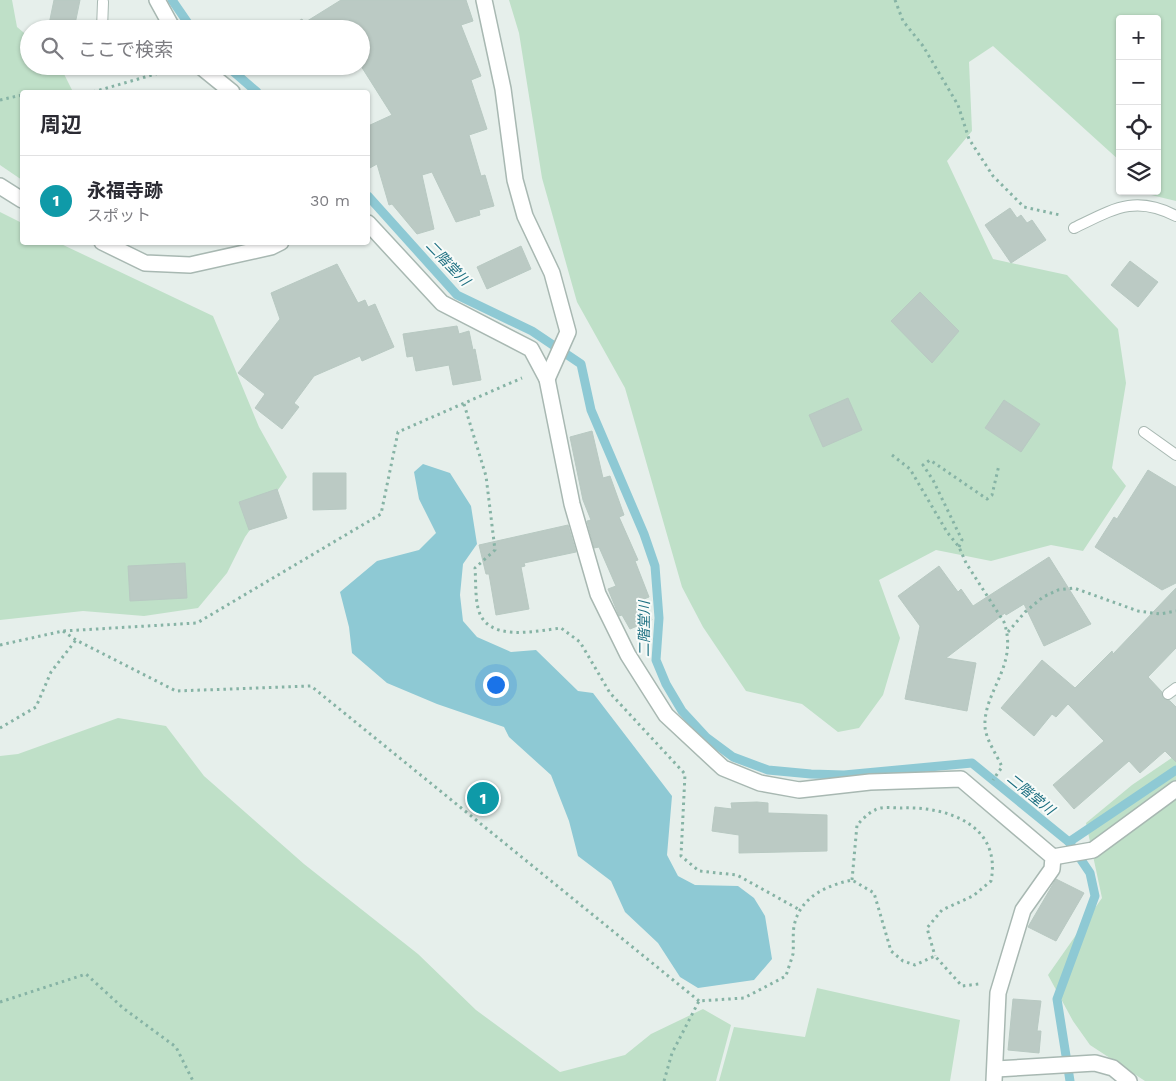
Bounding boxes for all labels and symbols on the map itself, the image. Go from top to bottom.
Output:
water label: 二階堂川 [423,237,475,290]
water label: 二階堂川 [636,599,652,657]
your location [483,672,509,698]
water label: 二階堂川 [1004,770,1059,819]
pin: 1 [467,779,499,817]

